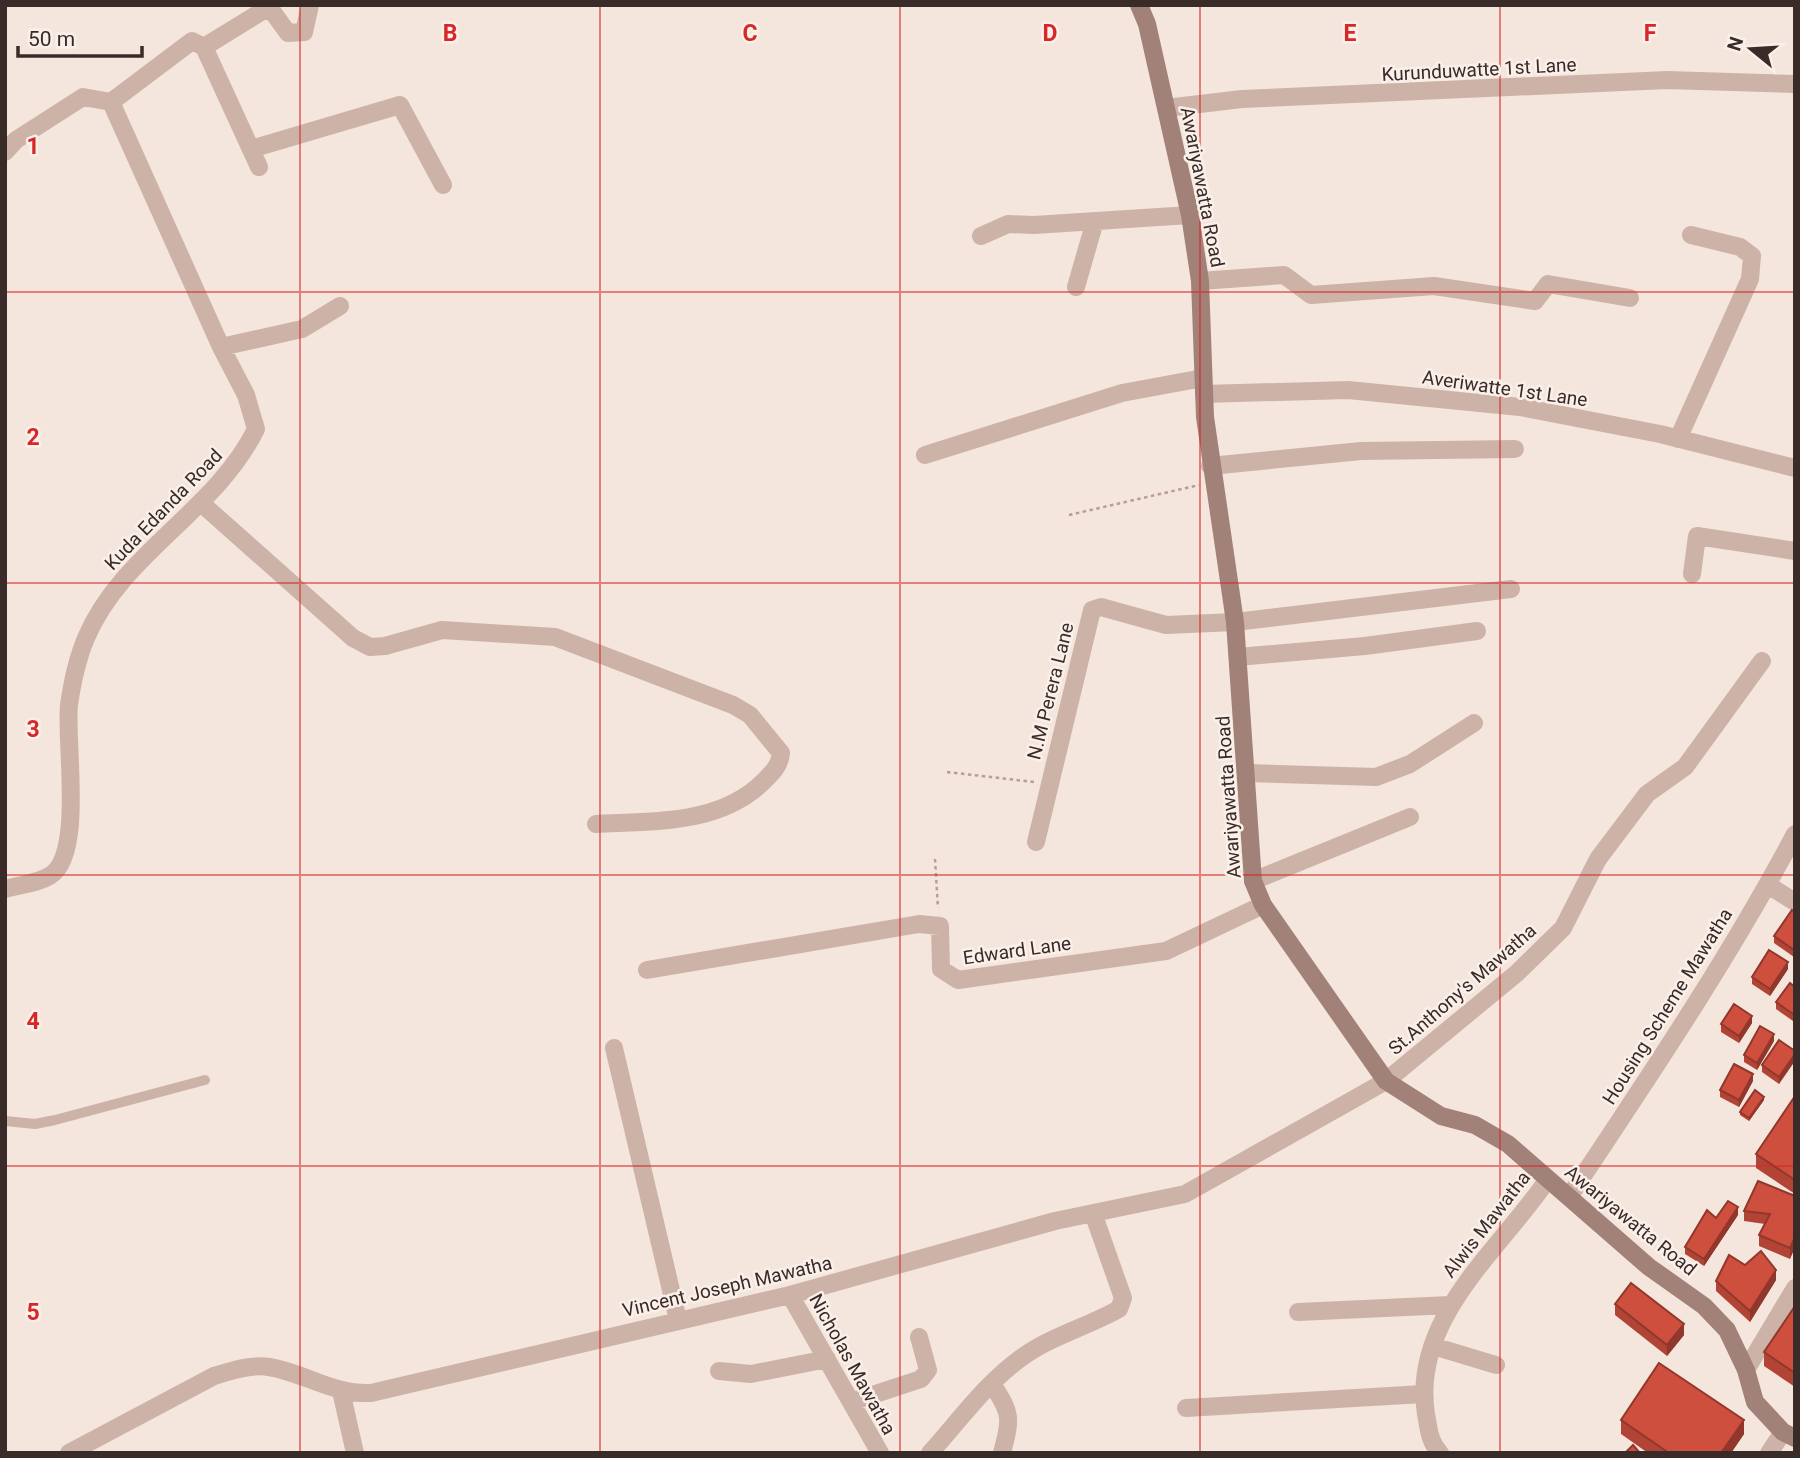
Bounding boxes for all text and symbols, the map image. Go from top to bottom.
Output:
scale bar [18,14,142,58]
north arrow [1716,14,1786,84]
text: B [443,20,457,47]
text: C [742,20,758,47]
text: D [1043,20,1057,47]
text: E [1344,20,1357,47]
text: F [1644,20,1657,47]
text: 50 m [28,27,75,51]
text: N [1722,34,1748,54]
street label: Kurunduwatte 1st Lane [1381,53,1577,86]
street label: Awariyawatta Road [1176,105,1229,269]
text: 1 [26,133,40,160]
street label: Averiwatte 1st Lane [1421,366,1589,411]
text: 2 [26,424,40,451]
street label: Kuda Edanda Road [100,444,227,575]
street label: N.M Perera Lane [1022,620,1079,762]
street label: Awariyawatta Road [1211,715,1246,879]
text: 3 [26,716,40,743]
street label: Housing Scheme Mawatha [1598,904,1737,1109]
street label: St.Anthony's Mawatha [1384,919,1541,1060]
street label: Edward Lane [962,932,1073,969]
text: 4 [26,1008,40,1035]
street label: Awariyawatta Road [1560,1160,1701,1281]
street label: Alwis Mawatha [1438,1166,1535,1282]
street label: Vincent Joseph Mawatha [620,1251,834,1322]
street label: Nicholas Mawatha [804,1290,901,1439]
text: 5 [26,1299,40,1326]

